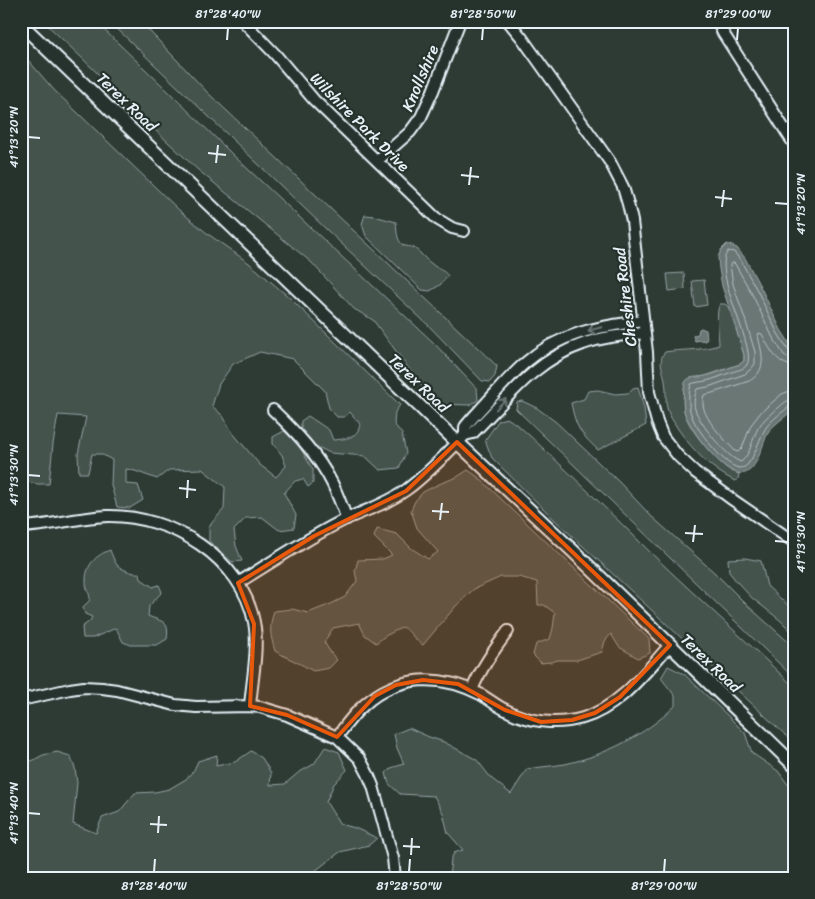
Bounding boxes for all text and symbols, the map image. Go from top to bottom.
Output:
text: 81°28'40"W [195,3,261,25]
text: 81°28'50"W [450,3,516,25]
text: 81°29'00"W [705,3,772,25]
street label: Knollshire [393,40,447,116]
street label: Terex Road [89,65,166,140]
street label: Wilshire Park Drive [303,65,417,179]
text: 41°13'20"N [3,105,25,168]
text: 41°13'20"N [790,172,812,235]
street label: Cheshire Road [604,244,645,348]
one-way arrow [587,325,603,334]
street label: Terex Road [381,346,458,421]
one-way arrow [495,398,507,411]
text: 41°13'30"N [3,444,25,506]
text: 41°13'30"N [790,511,812,573]
street label: Terex Road [673,626,750,701]
text: 41°13'40"N [3,781,25,844]
text: 81°28'40"W [121,875,187,897]
text: 81°28'50"W [376,875,442,897]
text: 81°29'00"W [631,875,698,897]

